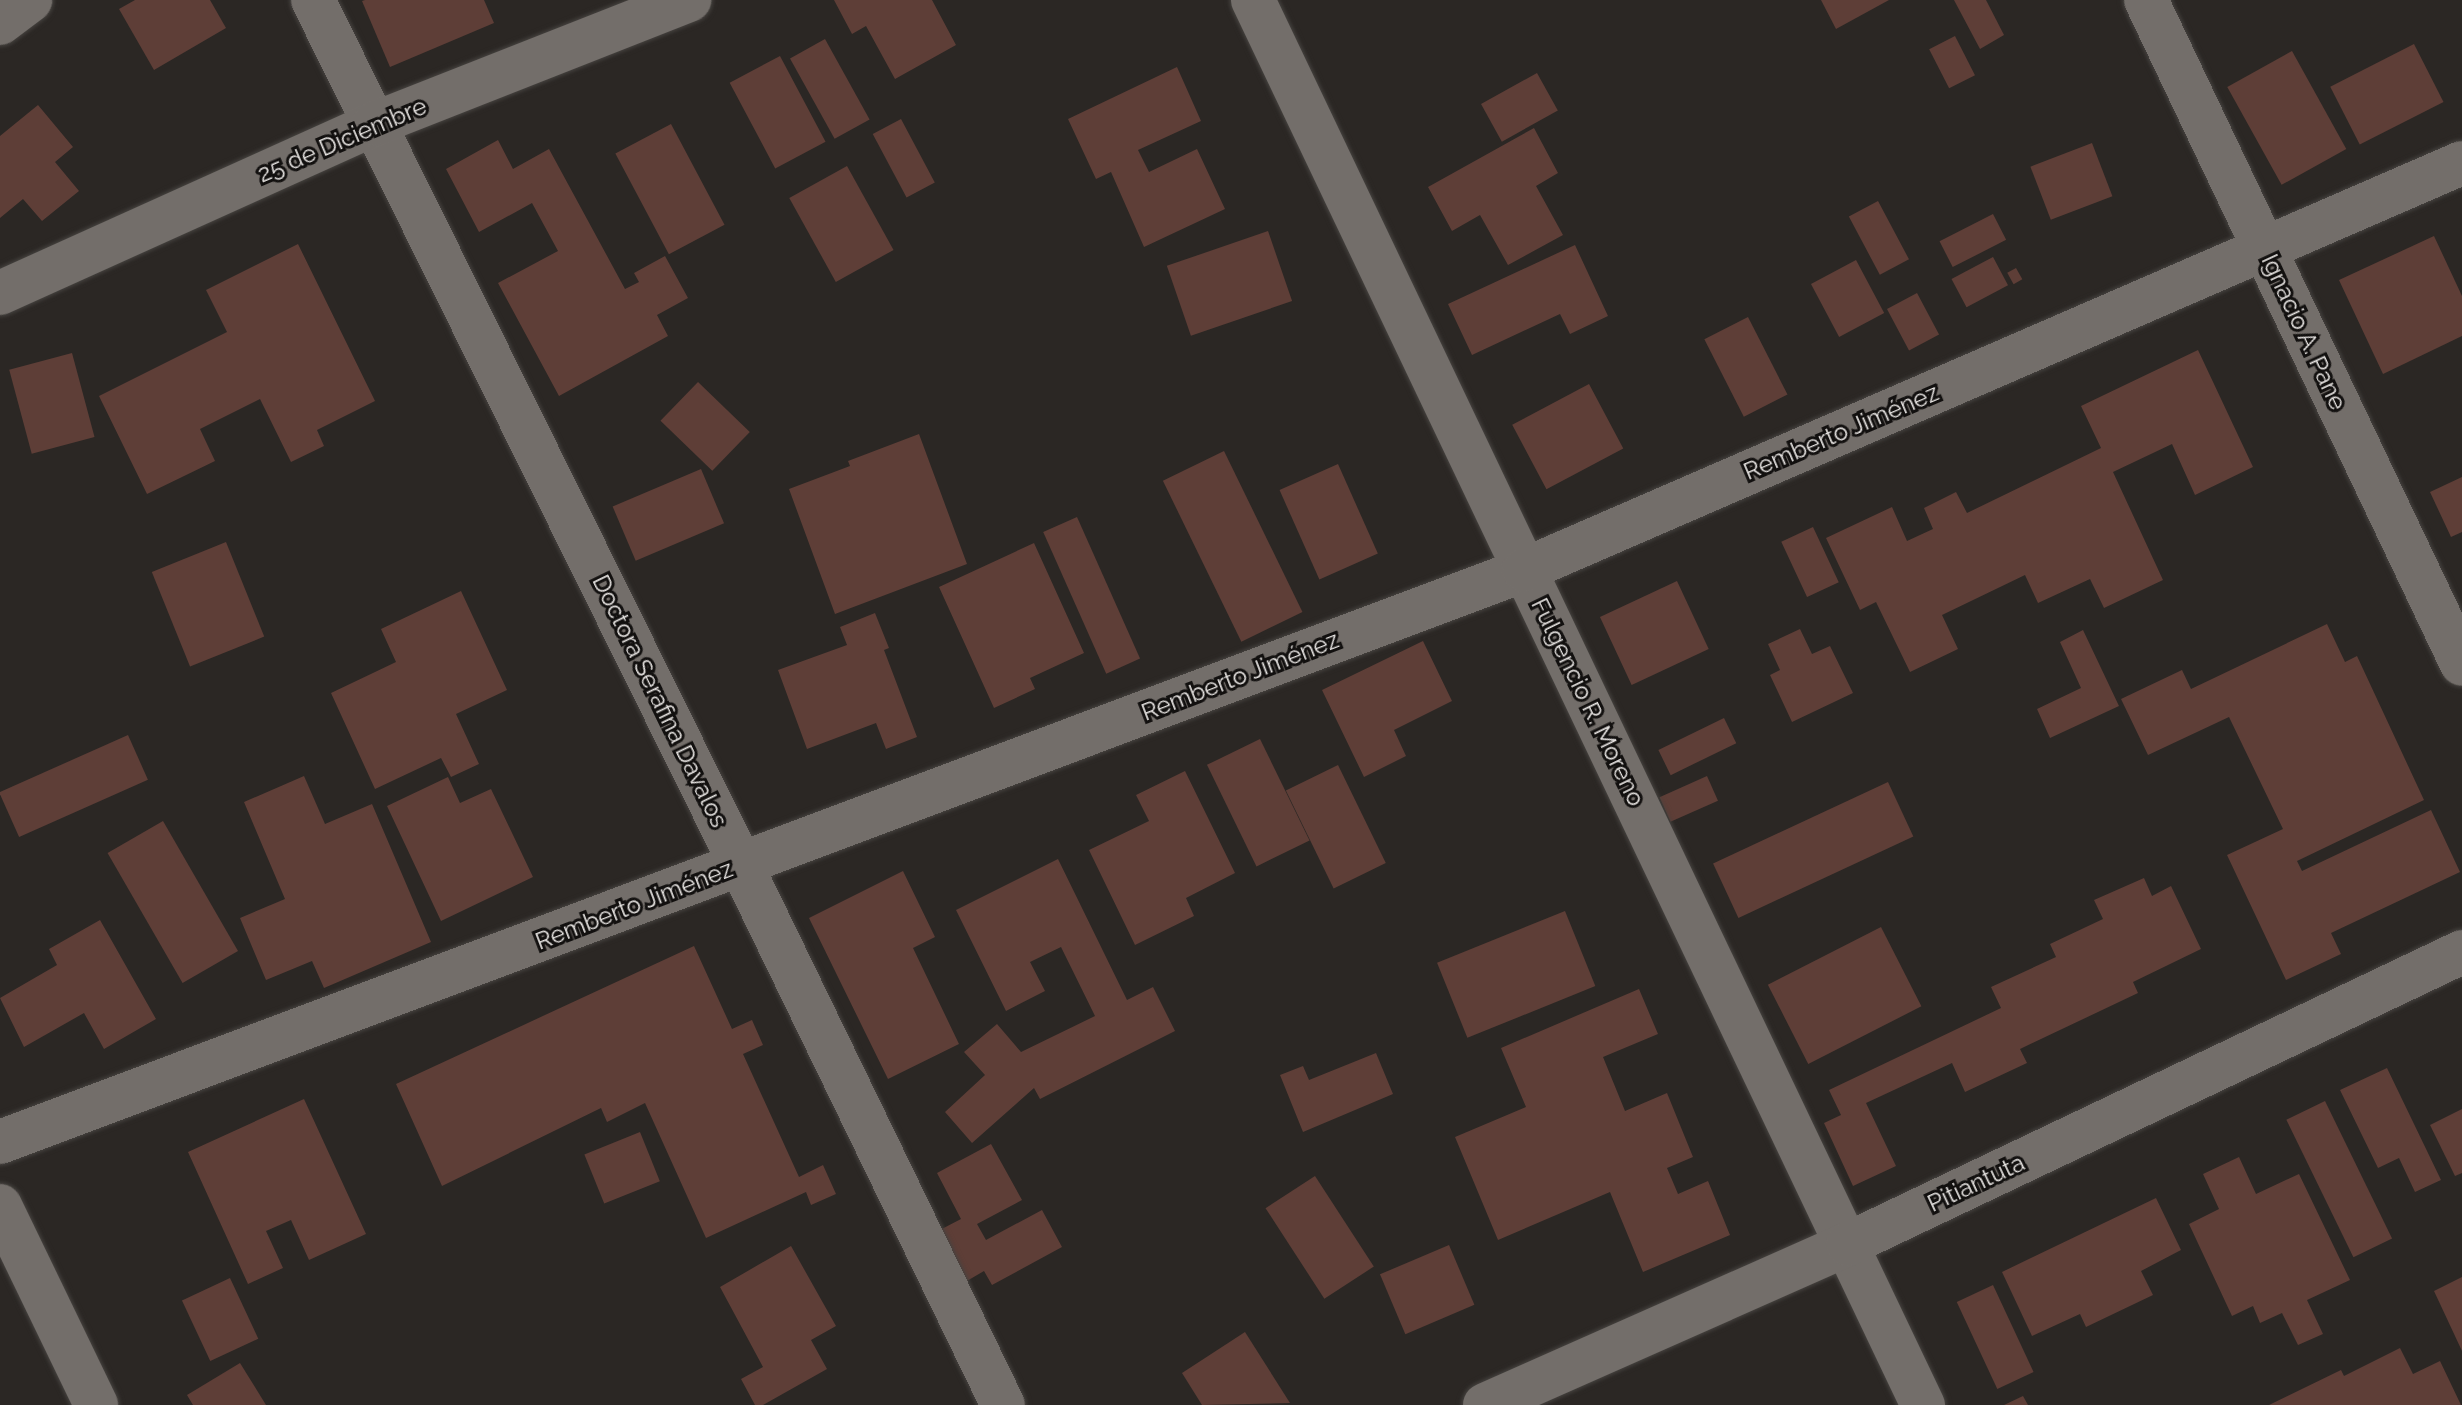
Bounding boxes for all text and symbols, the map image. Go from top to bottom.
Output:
street label: 25 de Diciembre [253,91,431,189]
street label: Ignacio A. Pane [2255,249,2353,415]
street label: Remberto Jiménez [1739,378,1943,486]
street label: Doctora Serafina Davalos [586,570,734,832]
street label: Fulgencio R. Moreno [1525,593,1651,811]
street label: Remberto Jiménez [1137,625,1343,727]
street label: Remberto Jiménez [531,854,737,956]
street label: Pitiantuta [1923,1148,2029,1218]

